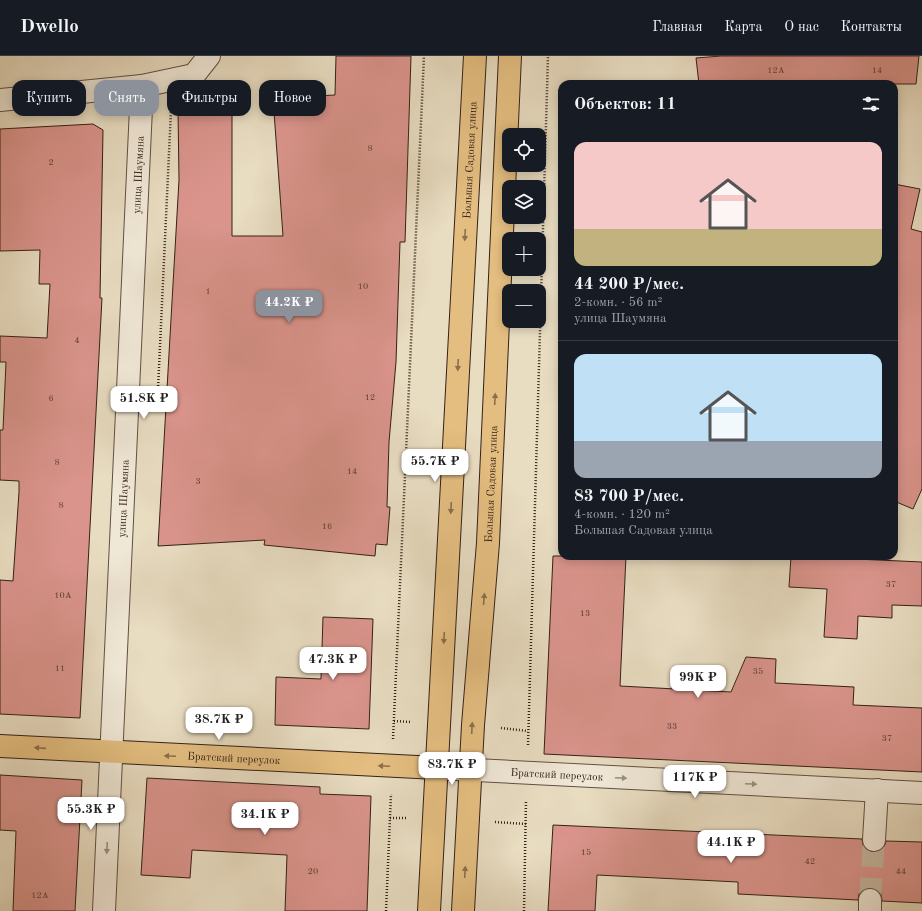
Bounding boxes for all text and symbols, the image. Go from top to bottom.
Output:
text: Dwello [20,18,79,37]
text: Главная [652,20,702,34]
text: Карта [724,20,762,34]
text: О нас [784,20,819,34]
text: Контакты [841,20,902,34]
house number: 12А [767,66,785,75]
house number: 14 [872,66,882,75]
chip: Купить [12,80,86,116]
chip: Снять [94,80,159,116]
chip: Фильтры [167,80,251,116]
chip: Новое [259,80,326,116]
icon: filters [860,93,882,115]
text: Объектов: 11 [574,96,676,113]
street label: Большая Садовая улица [462,101,480,219]
map controls [502,128,546,328]
button: locate [502,128,546,172]
street label: улица Шаумяна [132,135,147,214]
house number: 8 [367,144,373,153]
house number: 2 [48,158,54,167]
icon: home [692,168,764,240]
button: layers [502,180,546,224]
one-way arrow [462,229,469,241]
button: + [502,232,546,276]
text: 44 200 ₽/мес. [574,276,684,293]
house number: 10 [358,282,368,291]
button: − [502,284,546,328]
house number: 1 [205,287,211,296]
pin: 44.2K ₽ [252,290,326,324]
text: 44.2K ₽ [264,296,314,309]
text: 2-комн. · 56 m² [574,296,662,309]
text: улица Шаумяна [574,312,666,325]
house number: 4 [74,336,80,345]
one-way arrow [455,359,462,371]
icon: home [692,380,764,452]
pin: 51.8K ₽ [107,386,181,420]
text: 51.8K ₽ [119,392,169,405]
one-way arrow [492,392,498,405]
house number: 12 [365,393,375,402]
house number: 6 [48,394,54,403]
street label: Большая Садовая улица [484,425,500,543]
pin: 55.7K ₽ [398,449,472,483]
text: 55.7K ₽ [410,455,460,468]
house number: 8 [54,458,60,467]
street label: улица Шаумяна [117,459,132,538]
house number: 14 [347,467,357,476]
house number: 3 [195,477,201,486]
text: 83 700 ₽/мес. [574,488,684,505]
house number: 8 [58,501,64,510]
one-way arrow [447,502,454,514]
text: 4-комн. · 120 m² [574,508,670,521]
house number: 16 [322,522,332,531]
text: Большая Садовая улица [574,524,713,537]
house number: 37 [886,580,896,589]
house number: 10А [54,591,72,600]
one-way arrow [480,593,487,605]
house number: 13 [580,609,590,618]
one-way arrow [440,632,447,644]
pin: 47.3K ₽ [296,647,370,681]
text: 47.3K ₽ [308,653,358,666]
house number: 11 [55,664,65,673]
pin: 99K ₽ [670,665,726,699]
house number: 35 [753,667,763,676]
text: 99K ₽ [679,671,717,684]
pin: 38.7K ₽ [182,707,256,741]
text: 38.7K ₽ [194,713,244,726]
one-way arrow [469,722,476,734]
house number: 33 [667,722,677,731]
house number: 37 [882,734,892,743]
one-way arrow [34,745,46,752]
street label: Братский переулок [187,751,281,767]
one-way arrow [164,752,176,759]
pin: 83.7K ₽ [415,752,489,786]
text: 83.7K ₽ [427,758,477,771]
one-way arrow [377,763,390,769]
pin: 117K ₽ [662,765,728,799]
street label: Братский переулок [510,768,604,784]
text: 117K ₽ [672,771,718,784]
one-way arrow [615,775,627,782]
one-way arrow [745,781,757,788]
pin: 55.3K ₽ [54,797,128,831]
pin: 34.1K ₽ [228,802,302,836]
text: 55.3K ₽ [66,803,116,816]
text: 34.1K ₽ [240,808,290,821]
pin: 44.1K ₽ [694,830,768,864]
text: 44.1K ₽ [706,836,756,849]
one-way arrow [104,842,111,854]
house number: 15 [581,848,591,857]
house number: 42 [805,857,815,866]
one-way arrow [462,865,468,878]
house number: 20 [308,867,318,876]
house number: 44 [896,867,906,876]
house number: 12А [31,891,49,900]

